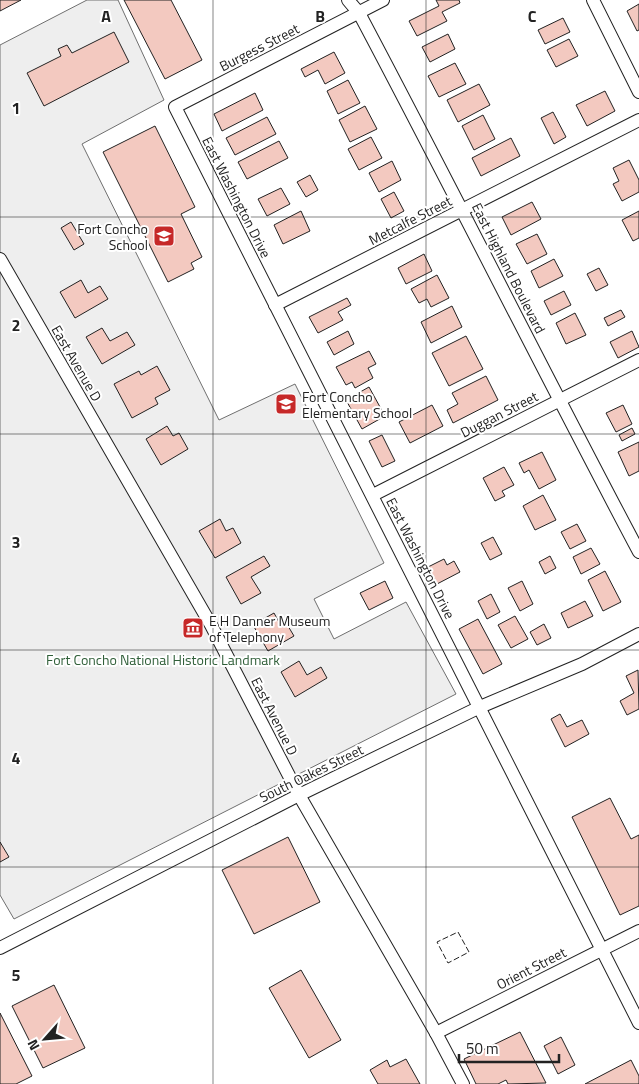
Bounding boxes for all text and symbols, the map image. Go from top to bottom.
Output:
text: A [101,4,111,28]
text: B [315,4,325,28]
text: C [528,4,537,28]
street label: Burgess Street [215,18,303,76]
text: 1 [12,96,20,120]
street label: East Washington Drive [197,133,277,261]
street label: Metcalfe Street [365,190,455,250]
street label: East Highland Boulevard [467,199,551,337]
place label: Fort Concho School [77,218,148,255]
school or university icon: Fort Concho School [152,224,176,248]
text: 2 [12,313,20,337]
street label: East Avenue D [47,321,107,405]
street label: Duggan Street [457,385,542,443]
place label: Fort Concho Elementary School [302,386,412,423]
school or university icon: Fort Concho Elementary School [274,392,298,416]
street label: East Washington Drive [381,494,461,622]
text: 3 [12,530,20,554]
place label: E H Danner Museum of Telephony [209,610,330,647]
museum icon: E H Danner Museum of Telephony [181,616,205,640]
park label: Fort Concho National Historic Landmark [46,649,280,670]
street label: East Avenue D [246,673,304,759]
street label: South Oakes Street [255,739,367,807]
text: 4 [12,746,21,770]
street label: Orient Street [492,941,570,995]
text: 5 [12,963,21,987]
north arrow [20,1014,70,1064]
scale bar [459,1032,559,1064]
text: N [21,1036,45,1054]
text: 50 m [466,1037,499,1060]

